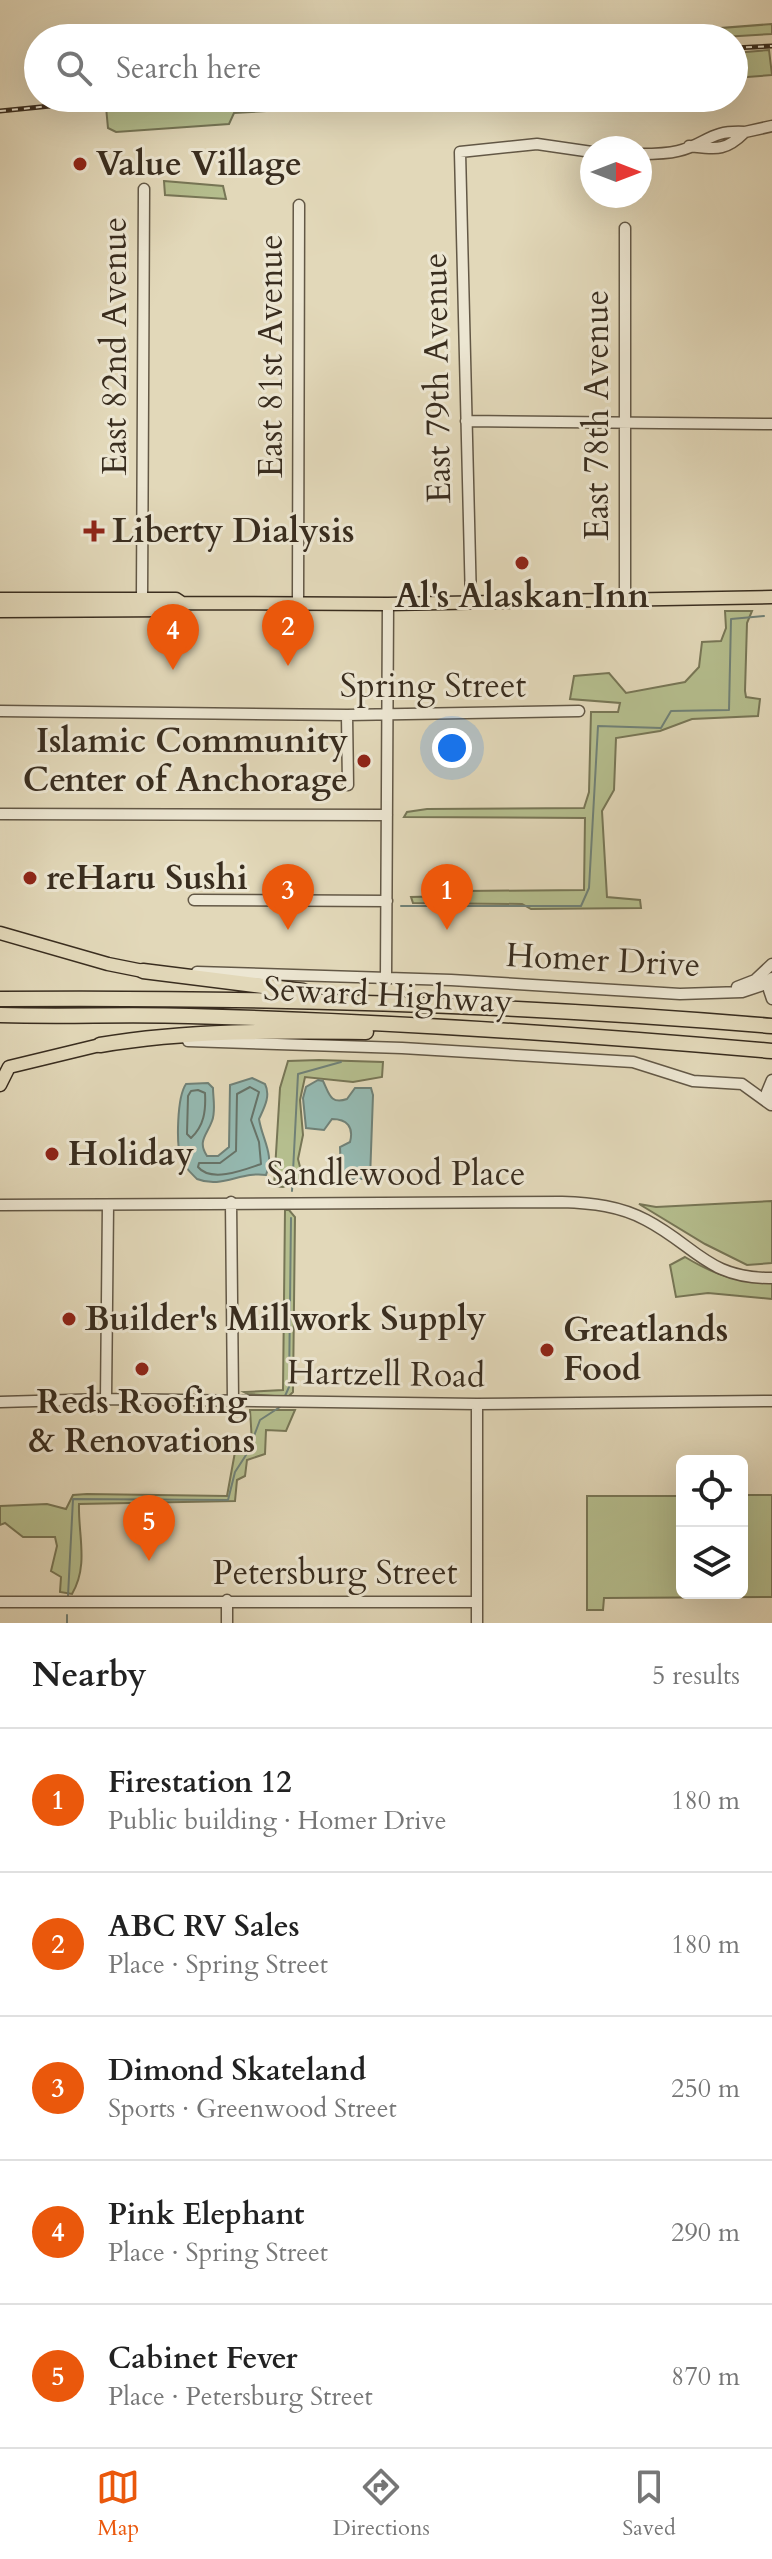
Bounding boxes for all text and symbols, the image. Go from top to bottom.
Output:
search box [24,24,748,112]
icon: search [52,46,96,90]
text: Search here [116,48,261,89]
north arrow [580,136,652,208]
place label: Value Village [96,141,302,187]
marker: Value Village [71,155,89,173]
street label: East 82nd Avenue [92,217,138,475]
street label: East 81st Avenue [248,234,294,478]
street label: East 79th Avenue [412,252,462,504]
street label: East 78th Avenue [574,290,620,540]
place label: Liberty Dialysis [112,508,355,554]
marker: Liberty Dialysis [83,520,105,542]
marker: Al's Alaskan Inn [513,554,531,572]
place label: Al's Alaskan Inn [395,573,649,619]
pin: 2 [262,600,314,666]
pin: 4 [147,604,199,670]
street label: Spring Street [340,663,526,709]
place label: Islamic Community Center of Anchorage [23,718,348,803]
your location [432,728,472,768]
marker: Islamic Community Center of Anchorage [355,752,373,770]
place label: reHaru Sushi [46,855,248,901]
pin: 3 [262,864,314,930]
pin: 1 [421,864,473,930]
marker: reHaru Sushi [21,869,39,887]
street label: Homer Drive [505,932,701,988]
street label: Seward Highway [262,965,514,1025]
place label: Holiday [68,1131,194,1177]
marker: Holiday [43,1145,61,1163]
street label: Sandlewood Place [267,1151,525,1197]
place label: Builder's Millwork Supply [85,1296,486,1342]
place label: Greatlands Food [563,1307,728,1392]
marker: Builder's Millwork Supply [60,1310,78,1328]
marker: Greatlands Food [538,1341,556,1359]
street label: Hartzell Road [287,1349,485,1399]
marker: Reds Roofing & Renovations [133,1360,151,1378]
place label: Reds Roofing & Renovations [29,1379,255,1464]
map controls [676,1455,748,1599]
button: locate [676,1455,748,1527]
pin: 5 [123,1495,175,1561]
button: layers [676,1527,748,1599]
street label: Petersburg Street [213,1550,458,1596]
text: Nearby [32,1652,147,1698]
text: 5 results [652,1658,740,1693]
text: Firestation 12 [108,1762,292,1803]
text: 1 [51,1783,65,1818]
text: 180 m [671,1783,740,1818]
text: Public building · Homer Drive [108,1803,447,1838]
text: ABC RV Sales [108,1906,300,1947]
text: 2 [51,1927,65,1962]
text: 180 m [671,1927,740,1962]
text: Place · Spring Street [108,1947,328,1982]
text: Dimond Skateland [108,2050,366,2091]
text: 3 [51,2071,65,2106]
text: 250 m [671,2071,740,2106]
text: Sports · Greenwood Street [108,2091,397,2126]
text: Pink Elephant [108,2194,304,2235]
text: 4 [51,2215,65,2250]
text: 290 m [671,2215,740,2250]
text: Place · Spring Street [108,2235,328,2270]
text: Cabinet Fever [108,2338,298,2379]
text: 5 [51,2359,65,2394]
text: 870 m [671,2359,740,2394]
text: Place · Petersburg Street [108,2379,373,2414]
tab: Map [96,2465,140,2543]
tab: Directions [333,2465,430,2543]
tab: Saved [622,2465,676,2543]

